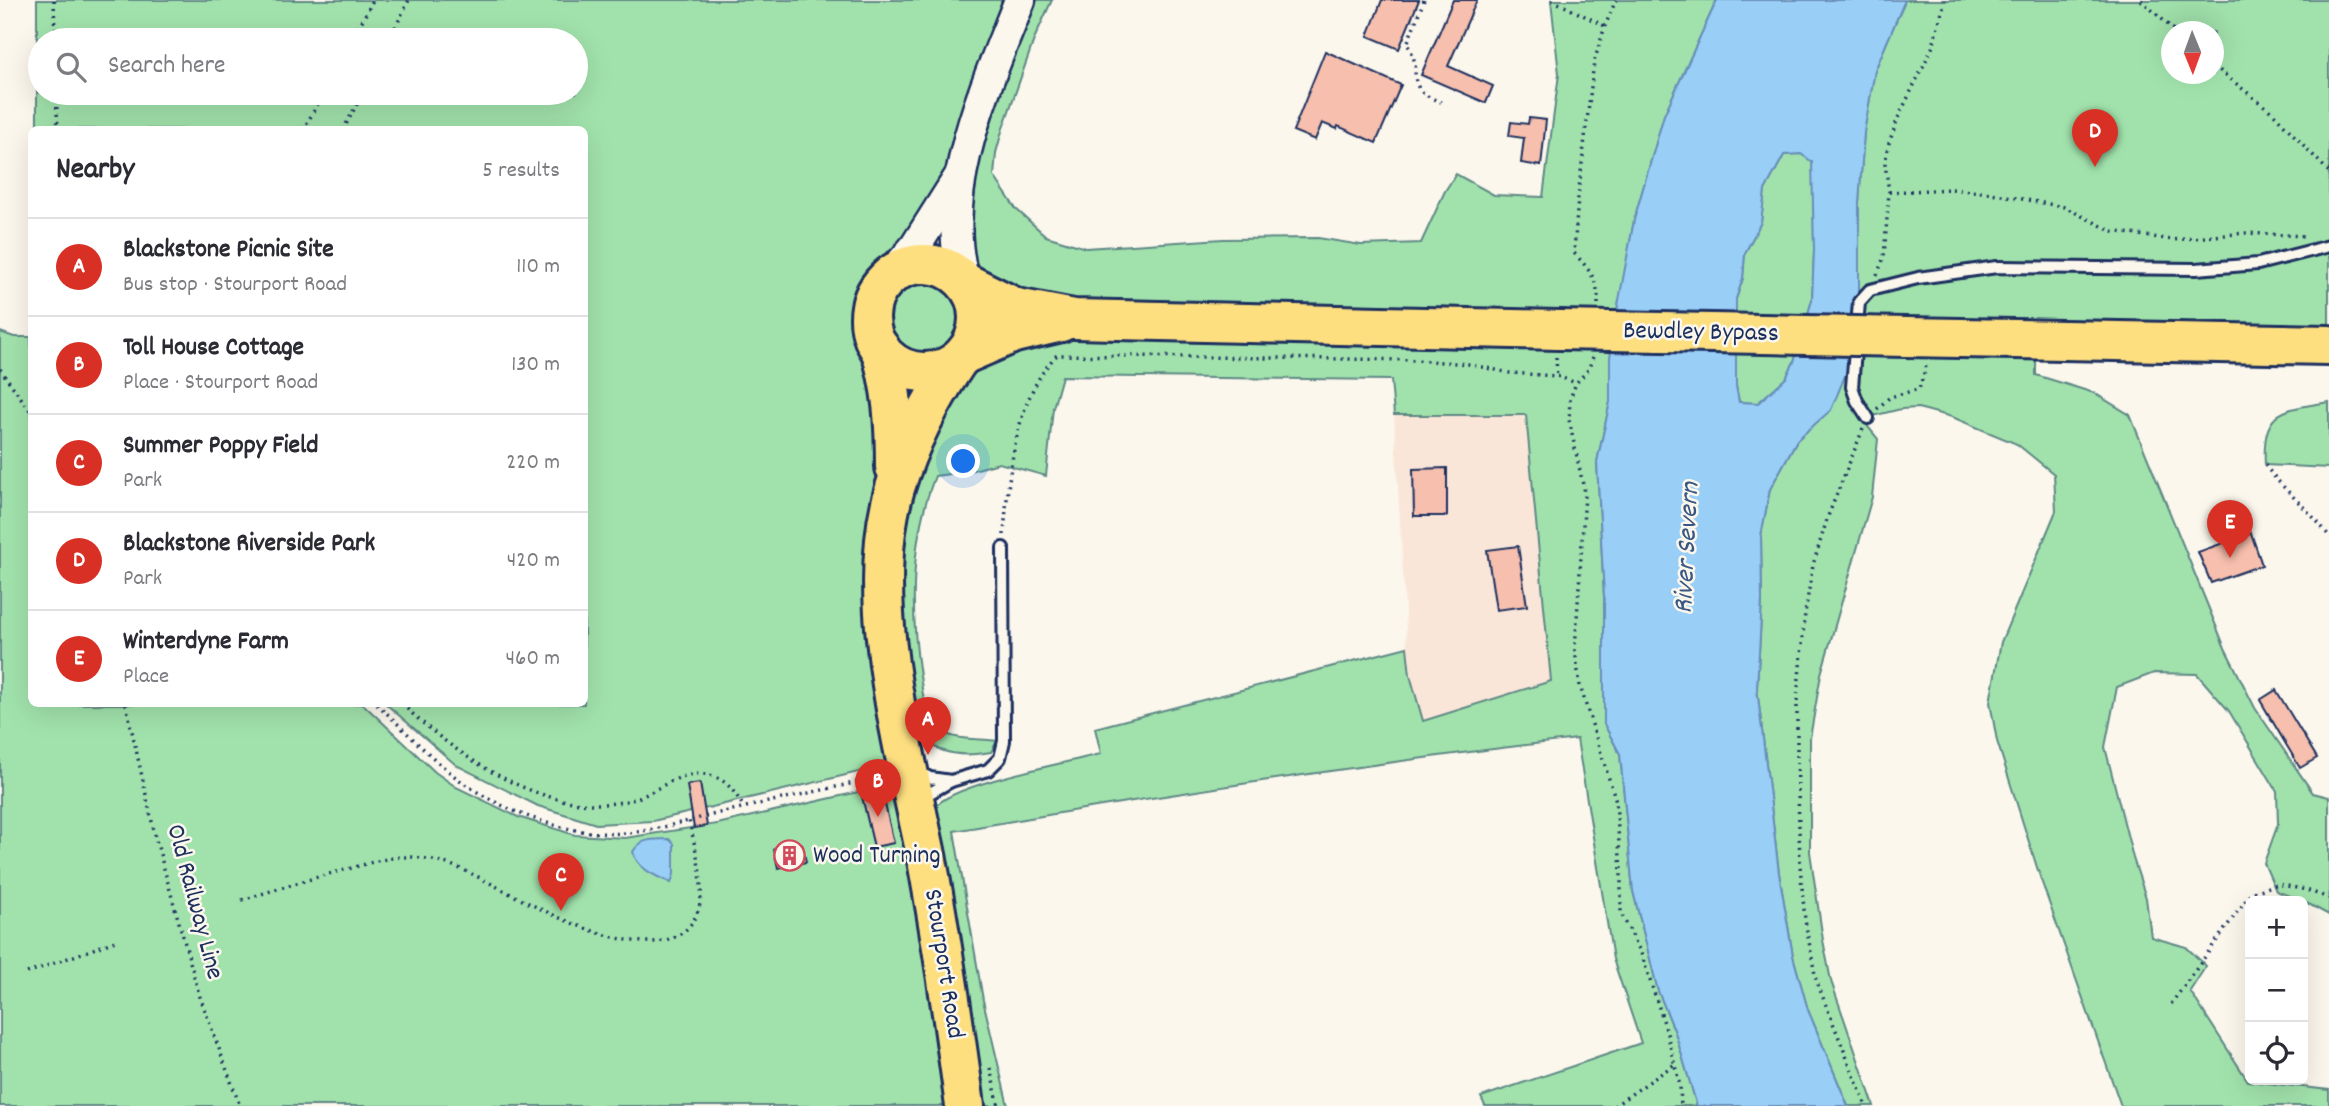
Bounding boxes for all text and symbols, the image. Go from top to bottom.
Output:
north arrow [2161,21,2224,84]
search box [28,28,588,105]
icon: search [52,48,90,86]
text: Search here [108,48,226,85]
pin: D [2072,109,2118,167]
text: Nearby [56,150,134,193]
text: 5 results [482,155,560,188]
text: Blackstone Picnic Site [123,232,334,269]
text: A [73,251,85,284]
text: 110 m [516,251,560,284]
text: Bus stop · Stourport Road [123,269,347,302]
street label: Bewdley Bypass [1623,313,1779,353]
text: Toll House Cottage [123,330,304,367]
text: B [74,349,84,382]
text: 130 m [511,349,560,382]
text: Place · Stourport Road [123,367,318,400]
text: Summer Poppy Field [123,428,318,465]
your location [946,444,980,478]
text: C [73,447,85,480]
text: 220 m [506,447,560,480]
text: Park [123,465,162,498]
water label: River Severn [1666,480,1712,615]
pin: E [2207,500,2253,558]
text: Blackstone Riverside Park [123,526,375,563]
text: D [73,545,85,578]
text: 420 m [507,545,560,578]
text: Park [123,563,162,596]
text: Winterdyne Farm [123,624,289,661]
text: E [74,643,84,676]
text: 460 m [506,643,560,676]
text: Place [123,661,169,694]
pin: A [905,697,951,755]
pin: B [855,759,901,817]
street label: Old Railway Line [156,820,232,984]
place label: Wood Turning [813,838,941,875]
building icon: Wood Turning [773,839,807,873]
pin: C [538,853,584,911]
street label: Stourport Road [913,887,973,1041]
map controls [2245,896,2308,1085]
button: + [2245,896,2308,959]
button: − [2245,959,2308,1022]
button: locate [2245,1022,2308,1085]

